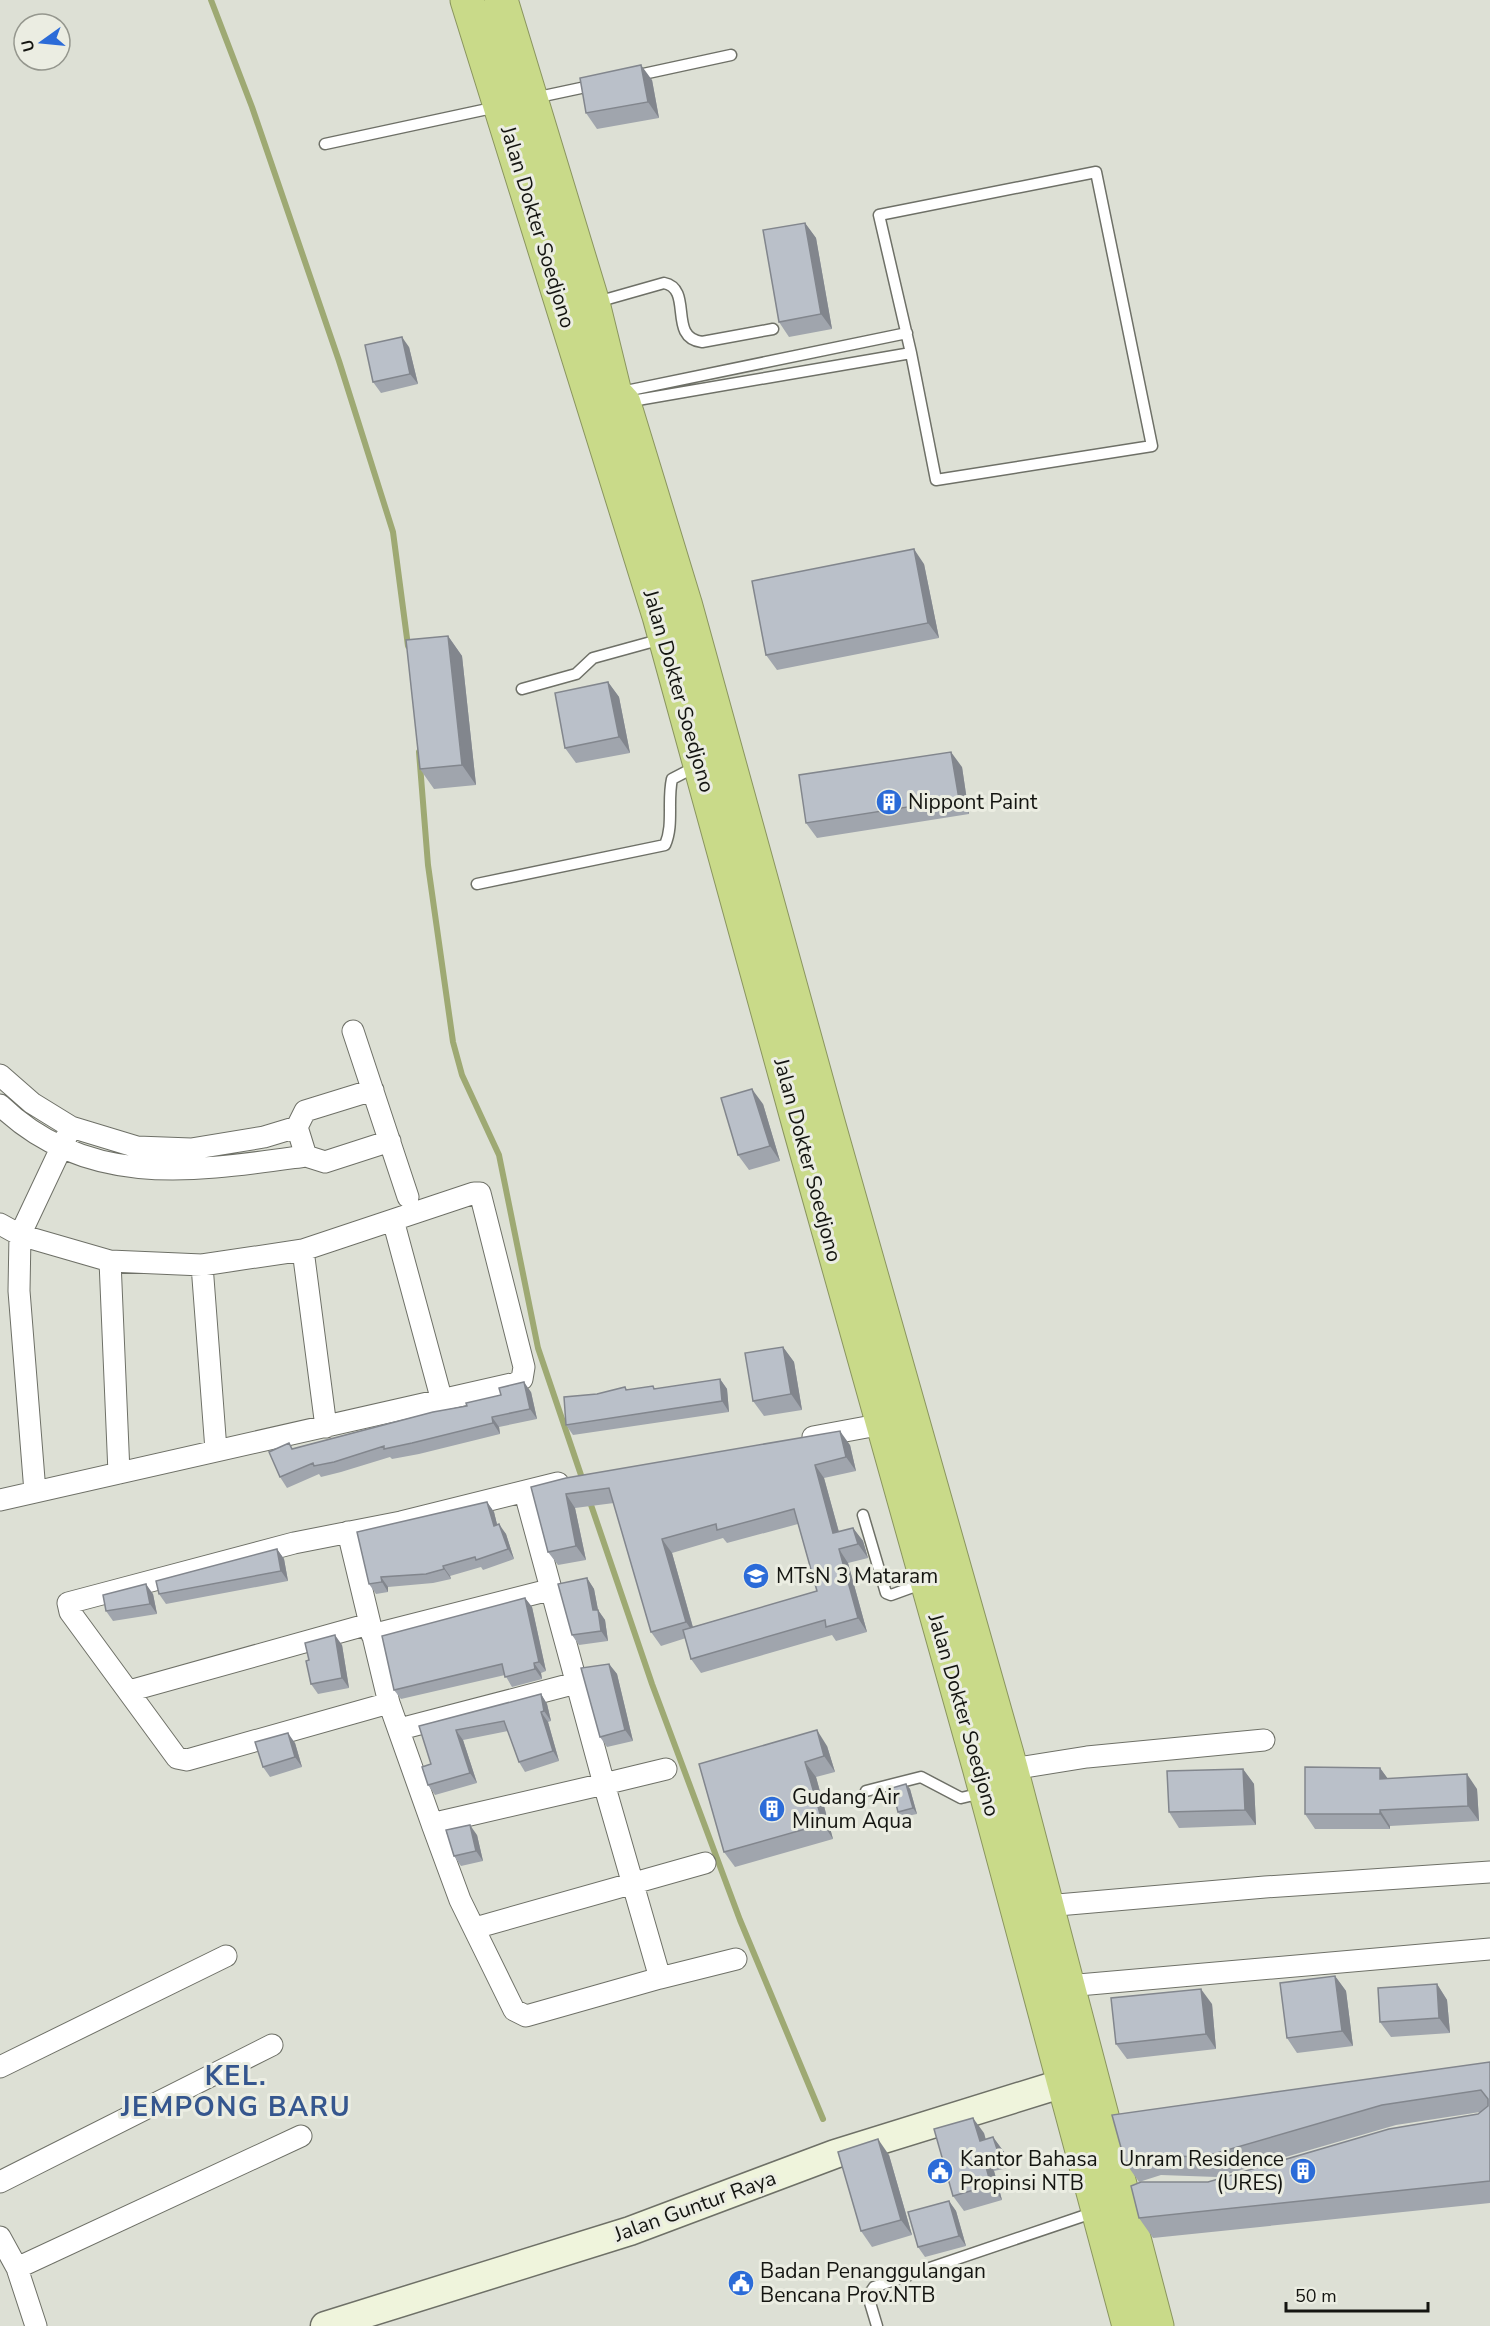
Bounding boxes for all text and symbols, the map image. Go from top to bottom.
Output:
north arrow [12,12,72,72]
text: U [16,37,41,54]
street label: Jalan Dokter Soedjono [494,122,582,331]
street label: Jalan Dokter Soedjono [636,585,721,796]
building icon: Nippont Paint [874,787,904,817]
place label: Nippont Paint [908,788,1038,816]
street label: Jalan Dokter Soedjono [767,1054,849,1265]
school or university icon: MTsN 3 Mataram [741,1561,771,1591]
place label: MTsN 3 Mataram [776,1562,938,1590]
street label: Jalan Dokter Soedjono [921,1609,1006,1820]
place label: Gudang Air Minum Aqua [792,1783,912,1835]
building icon: Gudang Air Minum Aqua [757,1794,787,1824]
district label: KEL. JEMPONG BARU [120,2058,351,2126]
place label: Kantor Bahasa Propinsi NTB [960,2145,1098,2197]
place label: Unram Residence (URES) [1119,2145,1284,2197]
public building icon: Kantor Bahasa Propinsi NTB [925,2156,955,2186]
building icon: Unram Residence (URES) [1288,2156,1318,2186]
street label: Jalan Guntur Raya [609,2164,780,2249]
place label: Badan Penanggulangan Bencana Prov.NTB [760,2257,986,2309]
public building icon: Badan Penanggulangan Bencana Prov.NTB [726,2268,756,2298]
scale bar [1286,2275,1428,2313]
text: 50 m [1295,2284,1337,2308]

